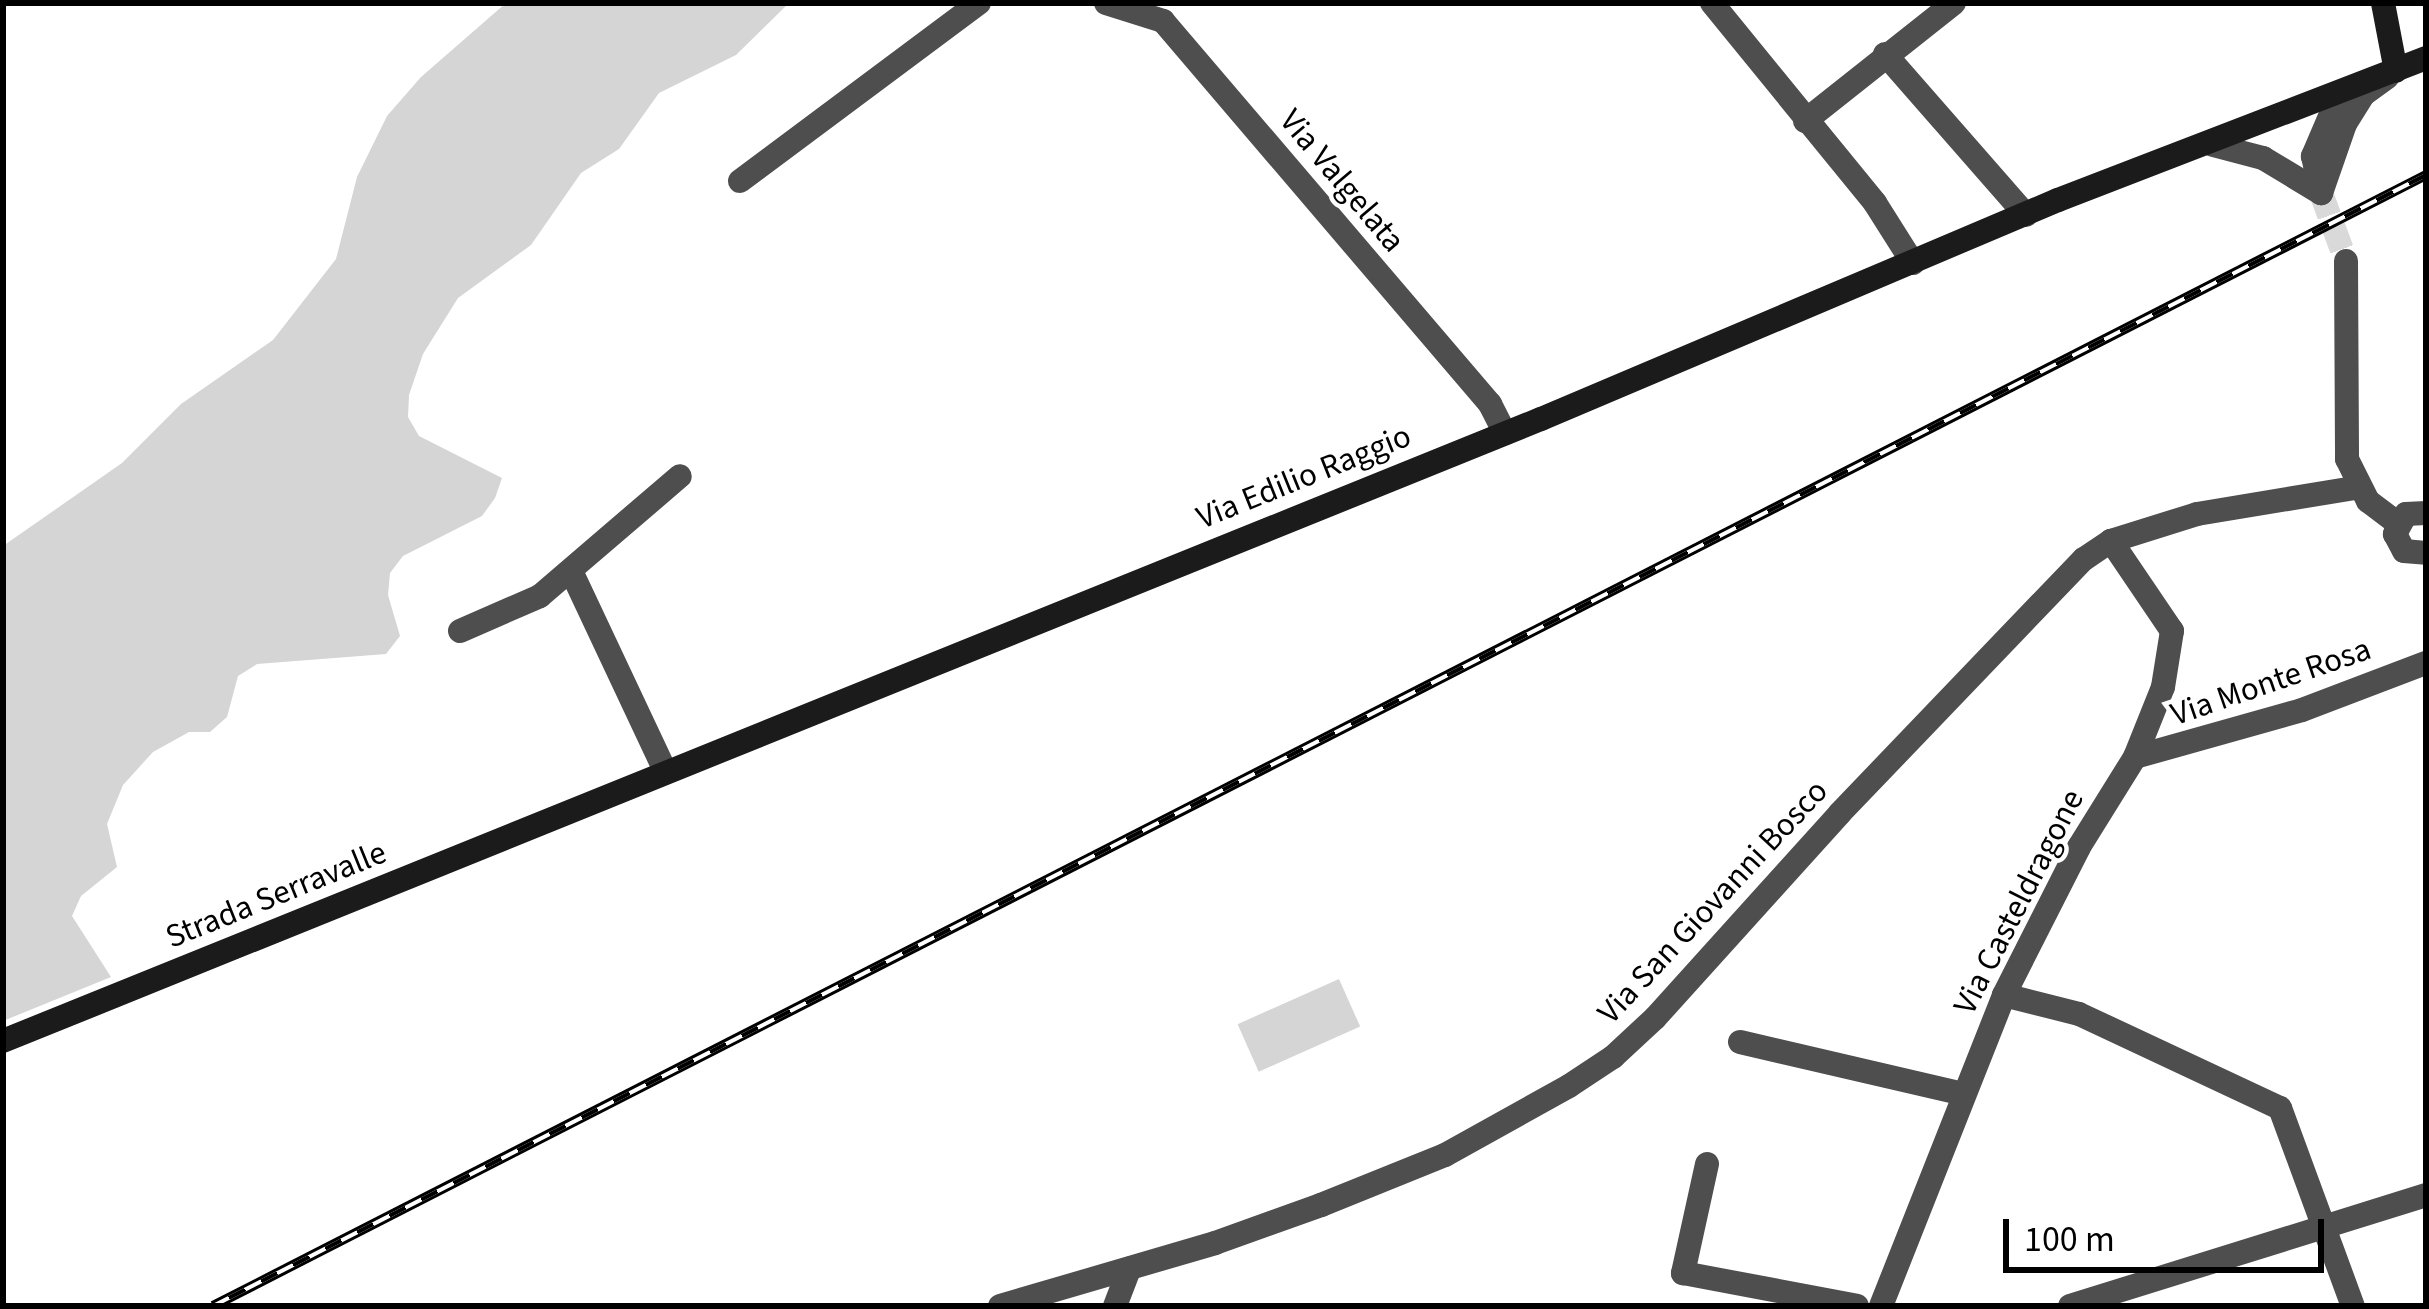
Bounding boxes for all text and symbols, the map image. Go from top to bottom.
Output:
street label: Via Valgelata [1271,102,1413,260]
street label: Via Edilio Raggio [1191,416,1417,538]
street label: Via Monte Rosa [2166,629,2376,735]
street label: Via San Giovanni Bosco [1590,772,1836,1032]
street label: Via Casteldragone [1945,783,2093,1021]
street label: Strada Serravalle [160,833,392,957]
scale bar [2009,1195,2330,1269]
text: 100 m [2024,1214,2115,1265]

